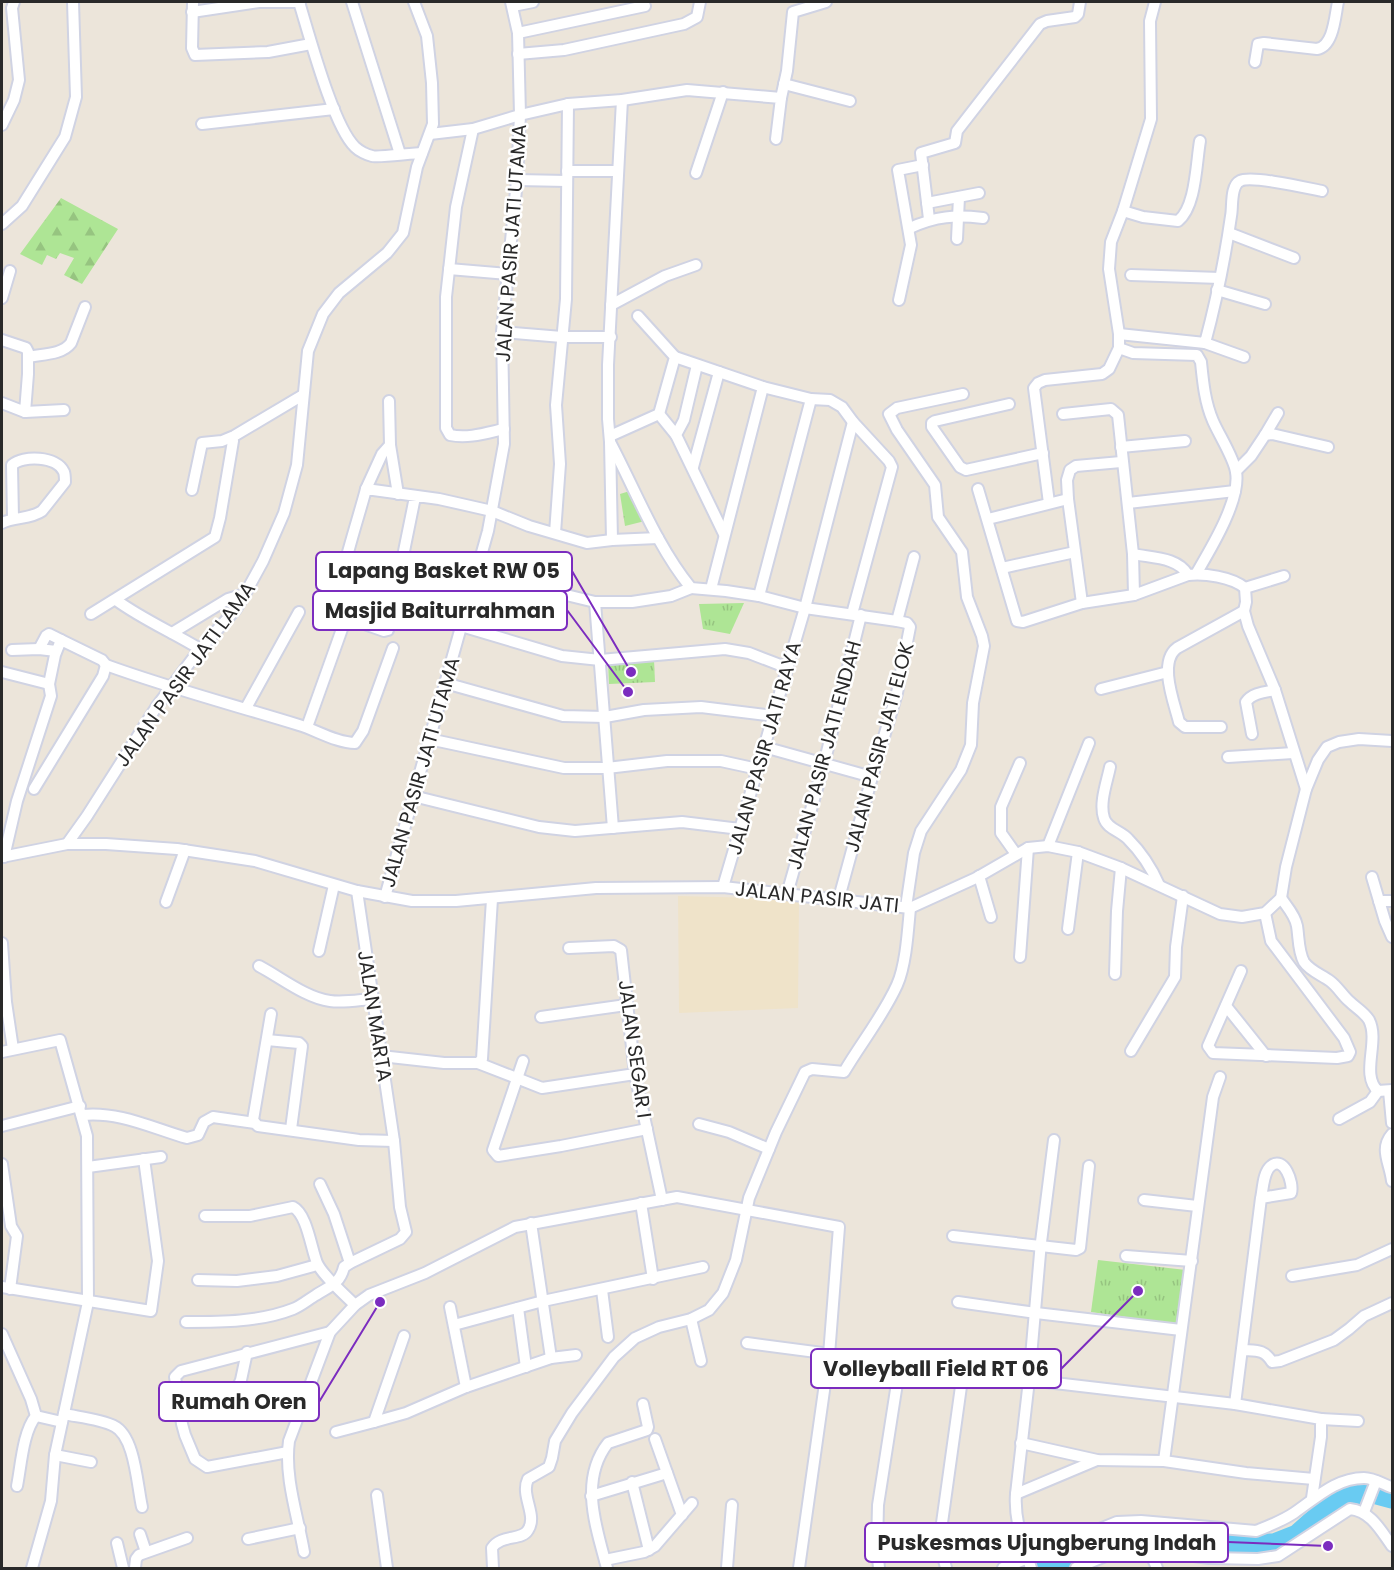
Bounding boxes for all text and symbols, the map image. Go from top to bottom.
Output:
street label: JALAN PASIR JATI UTAMA [489,123,533,363]
callout: Lapang Basket RW 05 [316,552,572,591]
text: Lapang Basket RW 05 [328,556,560,585]
street label: JALAN PASIR JATI LAMA [108,576,262,772]
callout: Masjid Baiturrahman [313,591,567,630]
text: Masjid Baiturrahman [325,596,555,625]
street label: JALAN PASIR JATI RAYA [720,638,808,858]
street label: JALAN PASIR JATI ENDAH [780,638,868,872]
street label: JALAN PASIR JATI ELOK [837,639,921,855]
street label: JALAN PASIR JATI UTAMA [374,654,466,890]
street label: JALAN PASIR JATI [734,874,900,920]
street label: JALAN MARTA [351,948,399,1084]
street label: JALAN SEGAR I [611,978,659,1120]
callout: Volleyball Field RT 06 [811,1349,1061,1388]
text: Volleyball Field RT 06 [823,1354,1049,1383]
callout: Rumah Oren [159,1382,319,1421]
text: Rumah Oren [171,1387,307,1416]
callout: Puskesmas Ujungberung Indah [865,1523,1228,1562]
text: Puskesmas Ujungberung Indah [877,1528,1217,1557]

